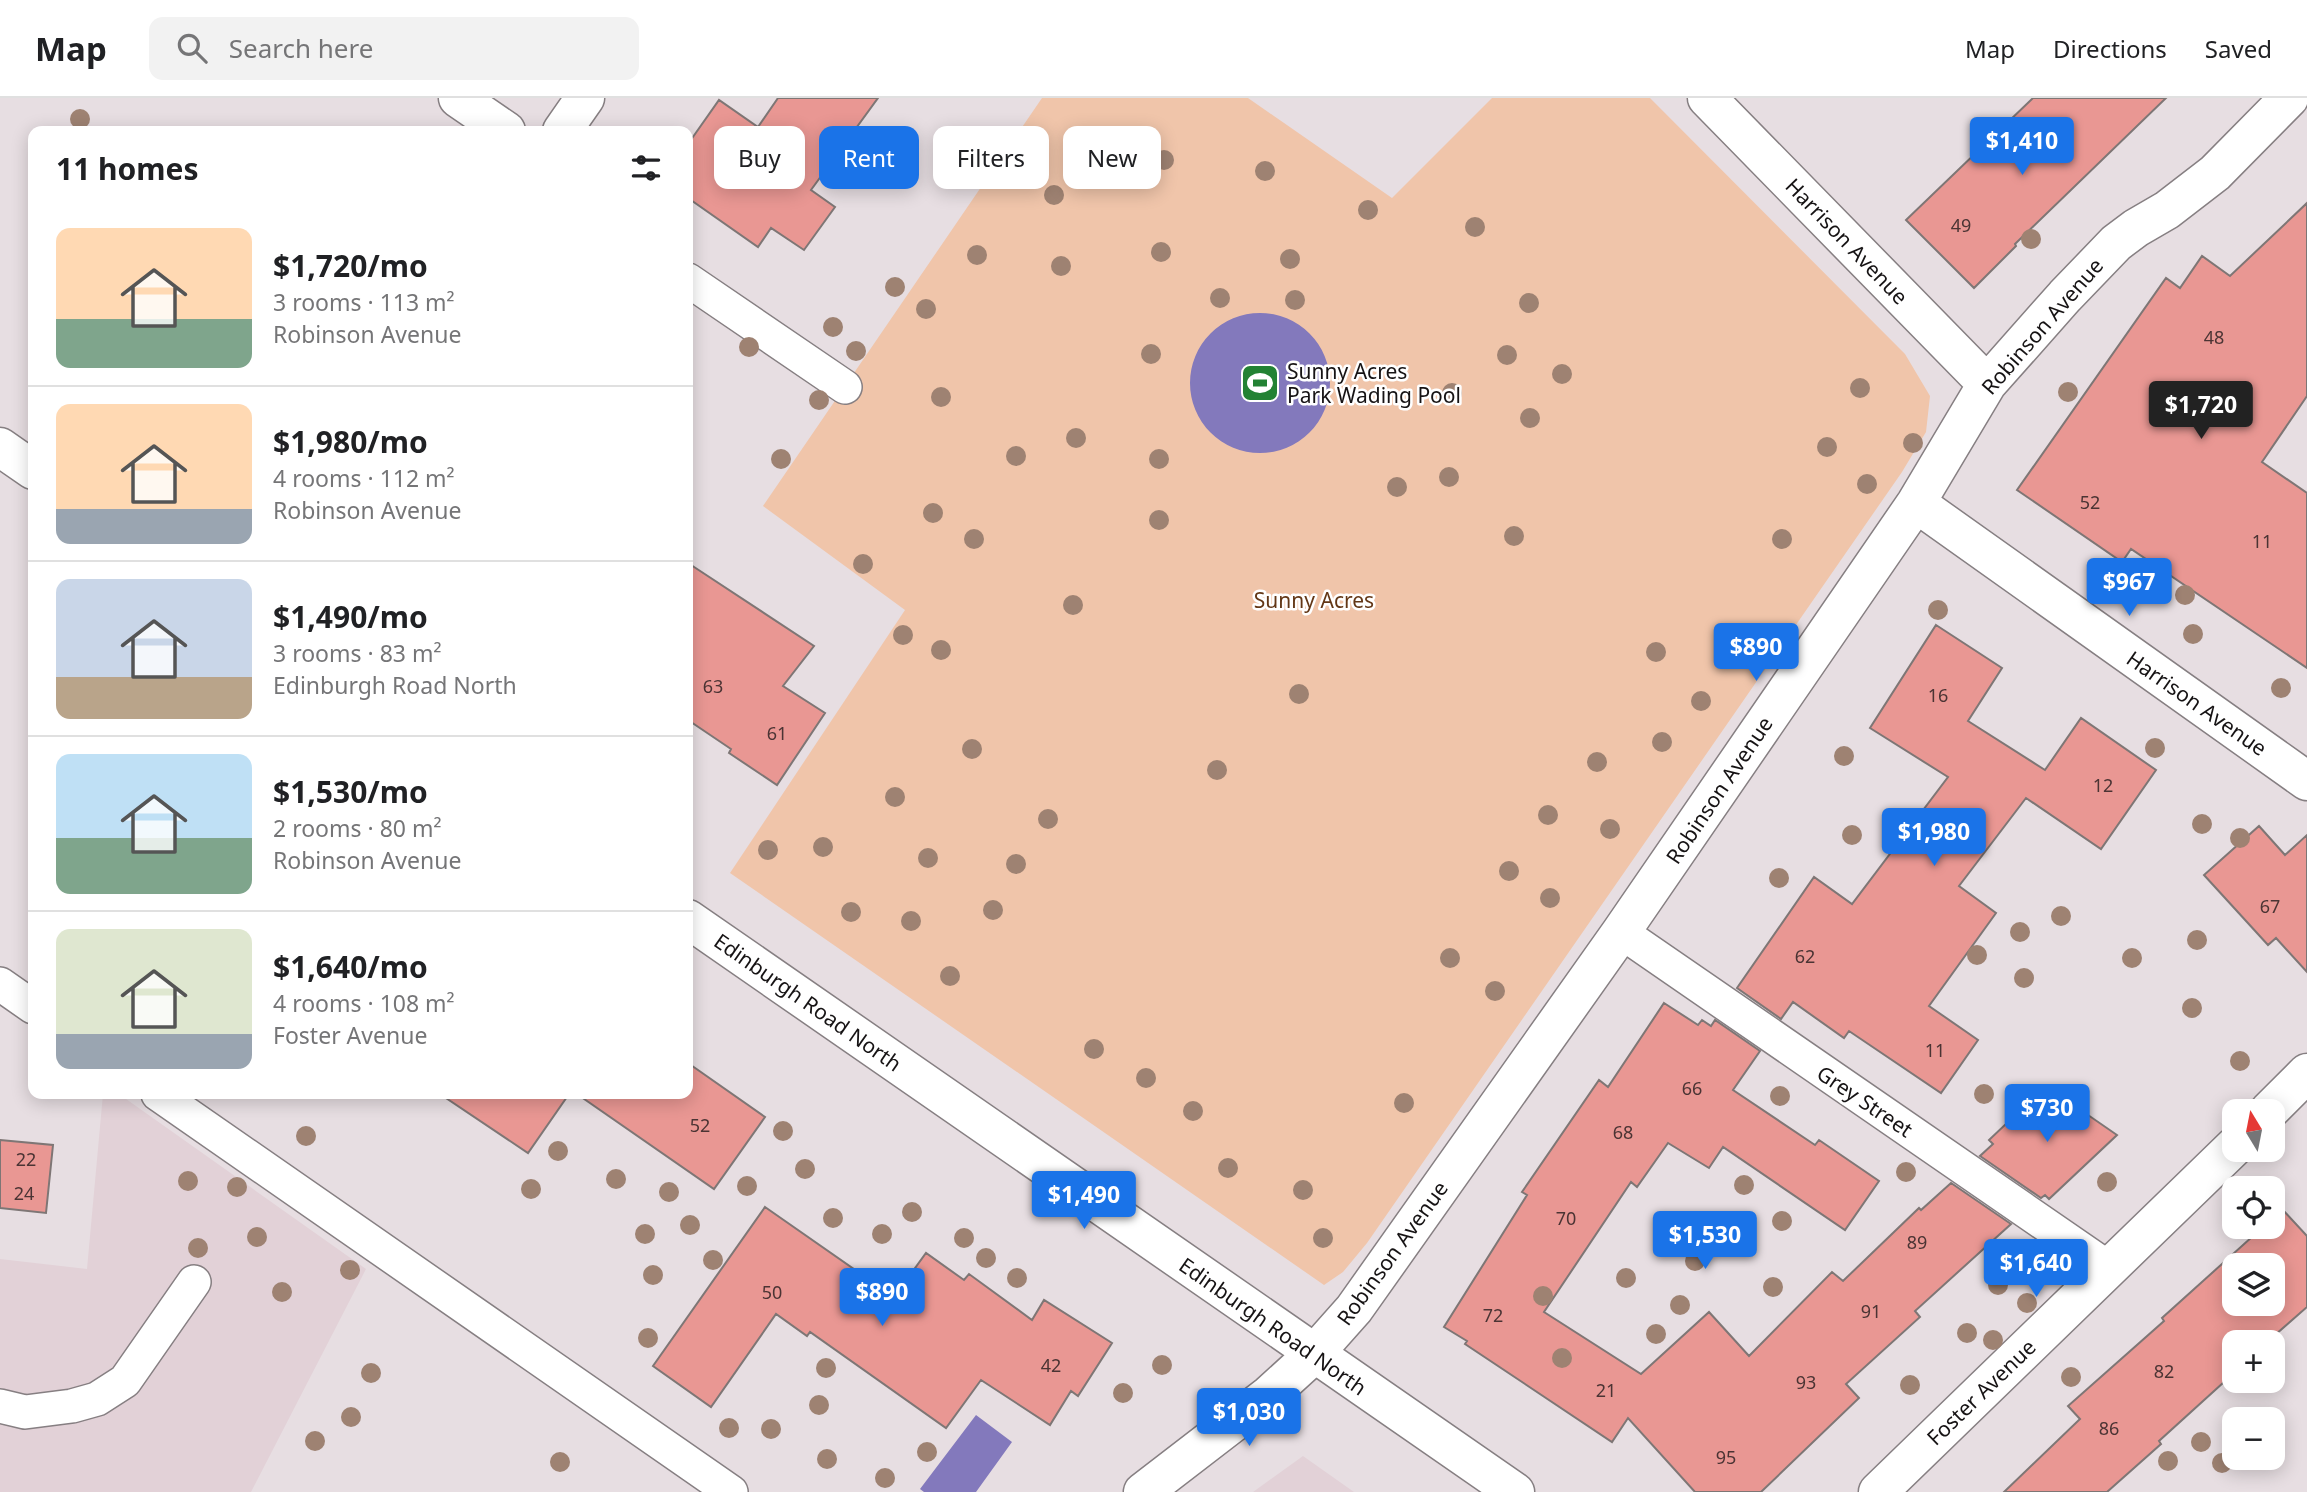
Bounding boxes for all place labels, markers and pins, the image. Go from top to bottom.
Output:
pin: $1,410 [1965,118,2079,177]
place label: Sunny Acres Park Wading Pool [1287,357,1461,409]
sports icon: Sunny Acres Park Wading Pool [1239,362,1281,404]
pin: $1,720 [2144,382,2258,441]
pin: $967 [2088,559,2170,618]
pin: $890 [1715,624,1797,683]
pin: $1,980 [1877,808,1991,868]
pin: $730 [2006,1084,2088,1144]
pin: $1,490 [1027,1172,1141,1231]
pin: $1,530 [1648,1212,1762,1271]
pin: $1,640 [1979,1240,2093,1299]
pin: $890 [841,1268,923,1328]
pin: $1,030 [1192,1388,1306,1448]

